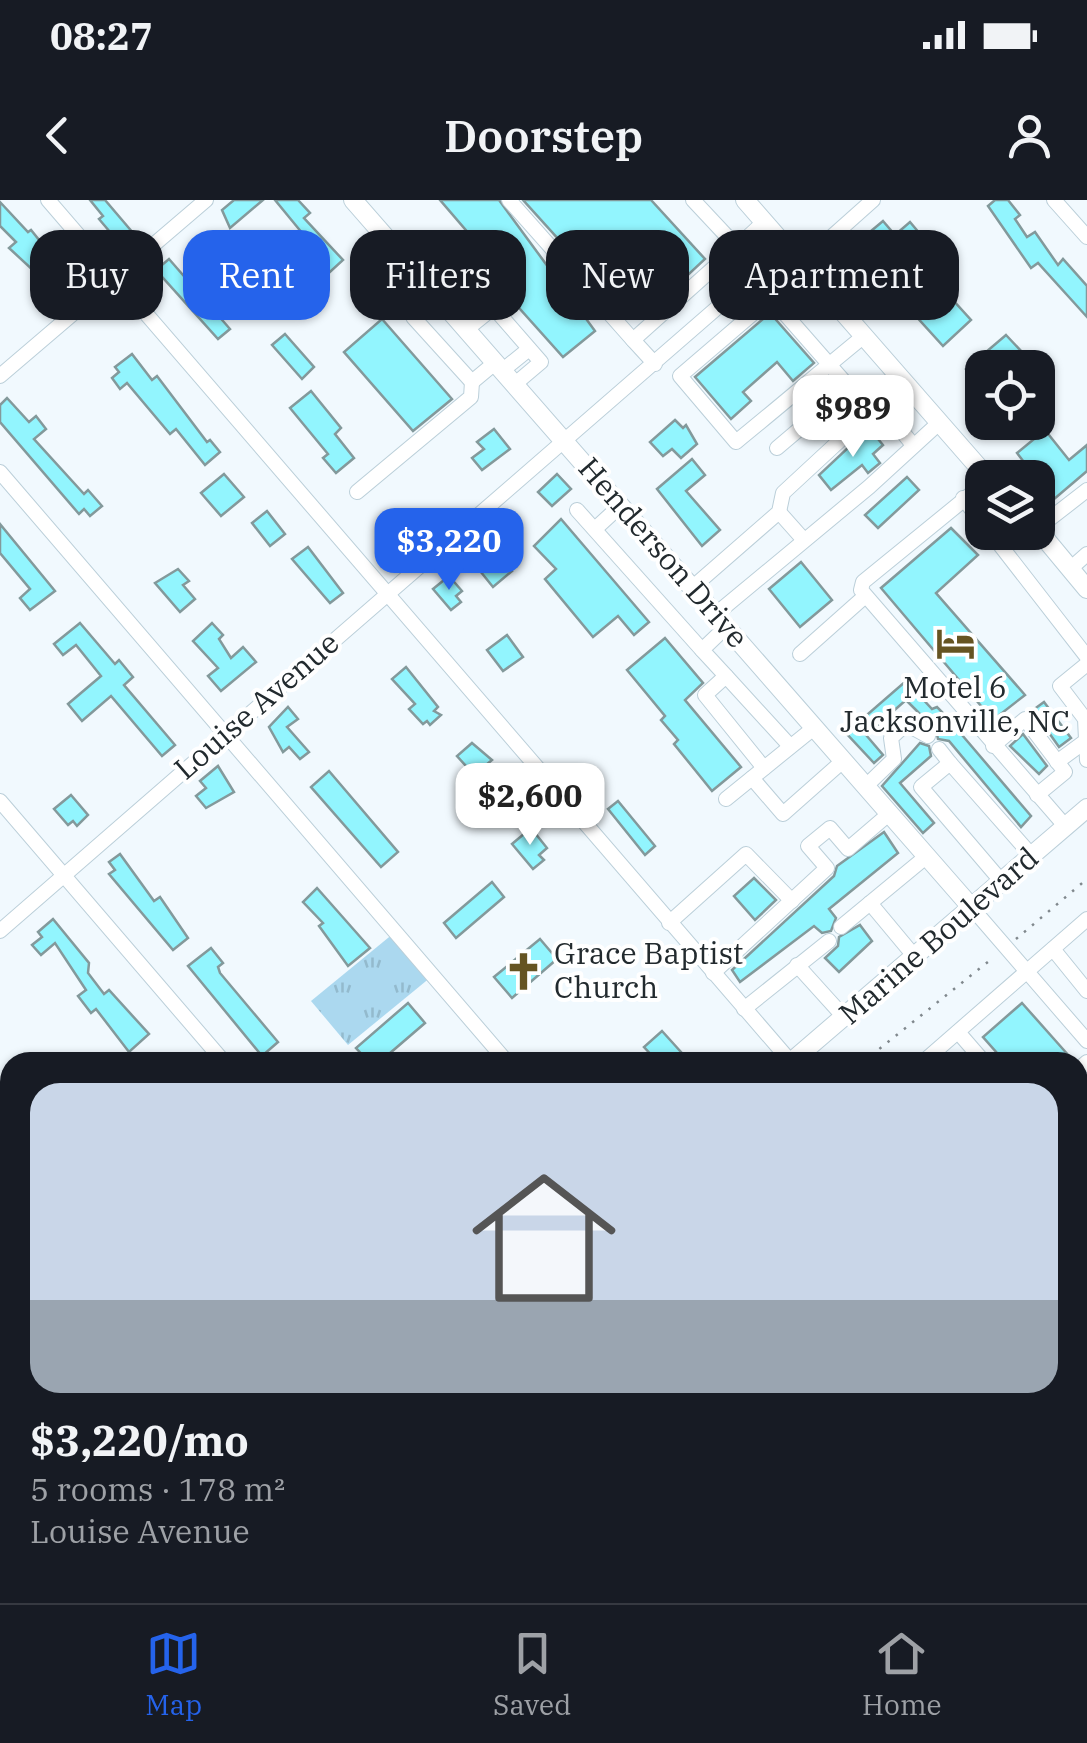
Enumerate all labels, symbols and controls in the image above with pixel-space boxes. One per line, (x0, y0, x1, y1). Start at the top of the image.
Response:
text: 08:27 (50, 11, 153, 60)
text: Doorstep (444, 106, 643, 164)
icon: back (30, 108, 85, 163)
icon: person (1002, 108, 1057, 163)
chip: Buy (30, 230, 163, 320)
chip: Rent (183, 230, 330, 320)
chip: Filters (350, 230, 526, 320)
chip: New (546, 230, 689, 320)
chip: Apartment (709, 230, 959, 320)
map controls (965, 350, 1055, 550)
button: locate (965, 350, 1055, 440)
pin: $989 (794, 375, 912, 460)
text: $989 (815, 386, 891, 428)
street label: Henderson Drive (571, 449, 758, 655)
button: layers (965, 460, 1055, 550)
pin: $3,220 (368, 508, 530, 593)
text: $3,220 (397, 519, 501, 561)
street label: Louise Avenue (166, 623, 347, 787)
hotel icon: Motel 6 Jacksonville, NC (934, 623, 976, 665)
place label: Motel 6 Jacksonville, NC (840, 667, 1070, 740)
pin: $2,600 (449, 763, 611, 848)
text: $2,600 (478, 774, 582, 816)
street label: Marine Boulevard (830, 838, 1046, 1032)
place label: Grace Baptist Church (554, 933, 743, 1006)
church icon: Grace Baptist Church (503, 950, 545, 992)
icon: home (454, 1148, 634, 1328)
text: $3,220/mo (30, 1413, 249, 1468)
text: 5 rooms · 178 m² (30, 1468, 285, 1510)
text: Louise Avenue (30, 1510, 250, 1552)
tab: Map (145, 1626, 202, 1723)
tab: Saved (493, 1626, 571, 1723)
tab: Home (862, 1626, 942, 1723)

